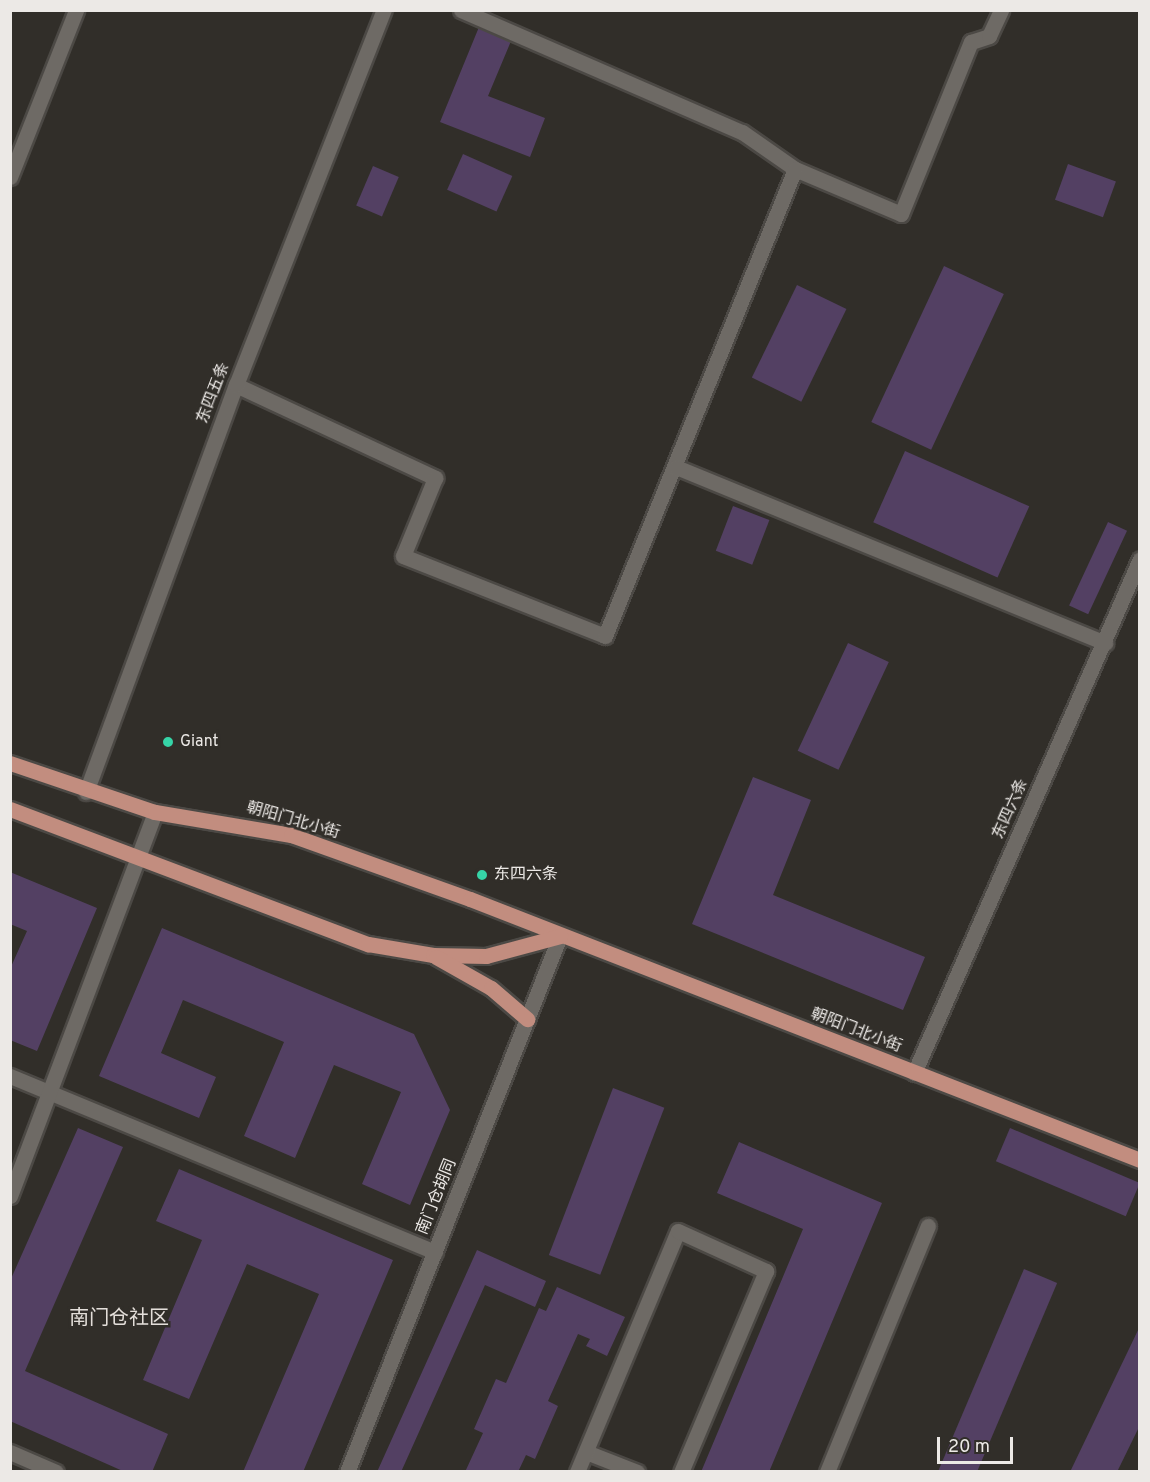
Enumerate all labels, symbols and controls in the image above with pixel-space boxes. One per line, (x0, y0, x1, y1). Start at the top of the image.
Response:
street label: 东四五条 (194, 360, 234, 426)
place label: Giant (180, 732, 219, 752)
marker: Giant (161, 735, 175, 749)
street label: 东四六条 (989, 776, 1033, 842)
street label: 朝阳门北小街 (244, 799, 342, 843)
place label: 东四六条 (494, 865, 558, 885)
marker: 东四六条 (475, 868, 489, 882)
street label: 朝阳门北小街 (808, 1005, 904, 1057)
street label: 南门仓胡同 (413, 1156, 461, 1238)
district label: 南门仓社区 (69, 1307, 169, 1331)
scale bar (940, 1425, 1016, 1463)
text: 20 m (948, 1436, 990, 1459)

